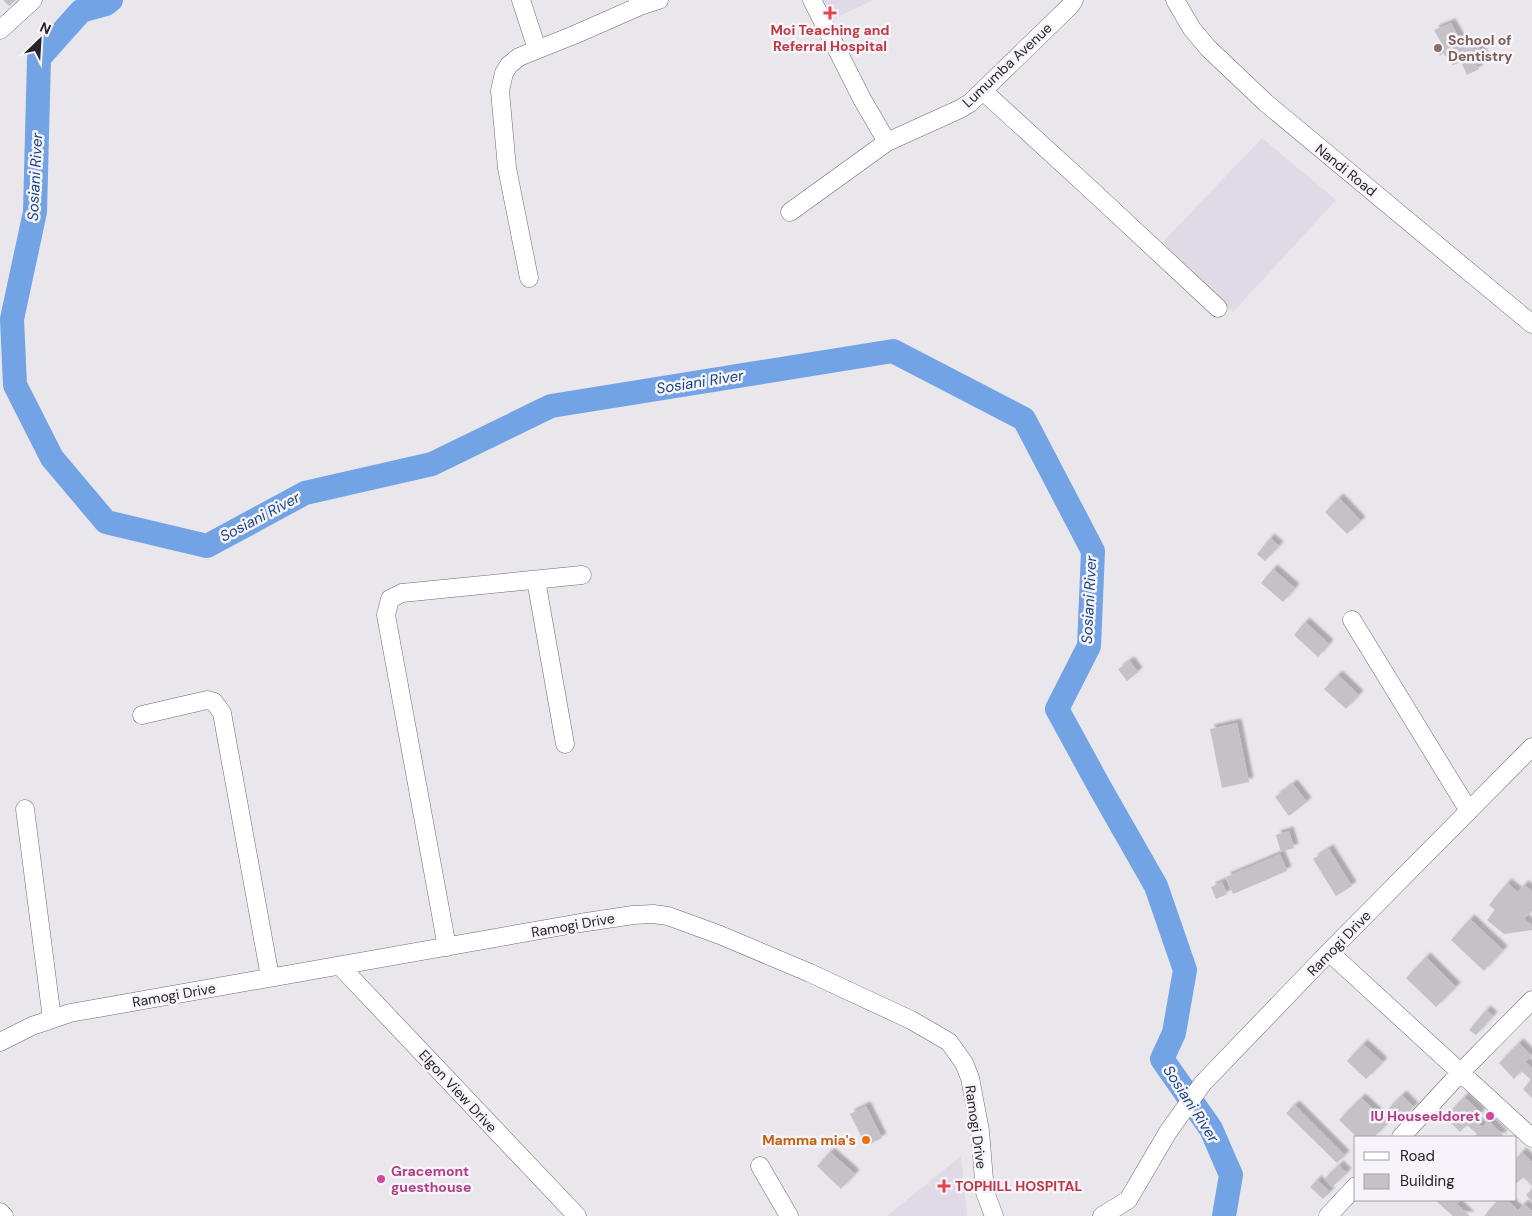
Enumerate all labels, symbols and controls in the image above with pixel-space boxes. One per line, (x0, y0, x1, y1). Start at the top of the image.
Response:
marker: Moi Teaching and Referral Hospital (823, 6, 837, 20)
north arrow (15, 15, 65, 65)
text: N (37, 18, 54, 39)
street label: Lumumba Avenue (958, 19, 1056, 111)
place label: Moi Teaching and Referral Hospital (770, 21, 890, 55)
place label: School of Dentistry (1448, 31, 1513, 65)
marker: School of Dentistry (1432, 42, 1444, 54)
water label: Sosiani River (23, 132, 47, 222)
street label: Nandi Road (1312, 140, 1380, 200)
water label: Sosiani River (655, 365, 746, 399)
water label: Sosiani River (216, 487, 304, 547)
water label: Sosiani River (1077, 555, 1101, 645)
street label: Ramogi Drive (1303, 906, 1375, 980)
street label: Ramogi Drive (530, 909, 616, 941)
street label: Ramogi Drive (131, 979, 217, 1011)
street label: Elgon View Drive (415, 1046, 501, 1136)
water label: Sosiani River (1159, 1062, 1224, 1147)
street label: Ramogi Drive (961, 1084, 991, 1170)
place label: IU Houseeldoret (1370, 1107, 1480, 1125)
marker: IU Houseeldoret (1484, 1110, 1496, 1122)
place label: Mamma mia's (762, 1131, 856, 1149)
marker: Mamma mia's (860, 1134, 872, 1146)
legend (1354, 1136, 1517, 1201)
text: Road (1400, 1146, 1435, 1166)
place label: Gracemont guesthouse (391, 1162, 471, 1196)
text: Building (1400, 1171, 1455, 1191)
marker: Gracemont guesthouse (375, 1173, 387, 1185)
place label: TOPHILL HOSPITAL (955, 1177, 1082, 1195)
marker: TOPHILL HOSPITAL (937, 1179, 951, 1193)

